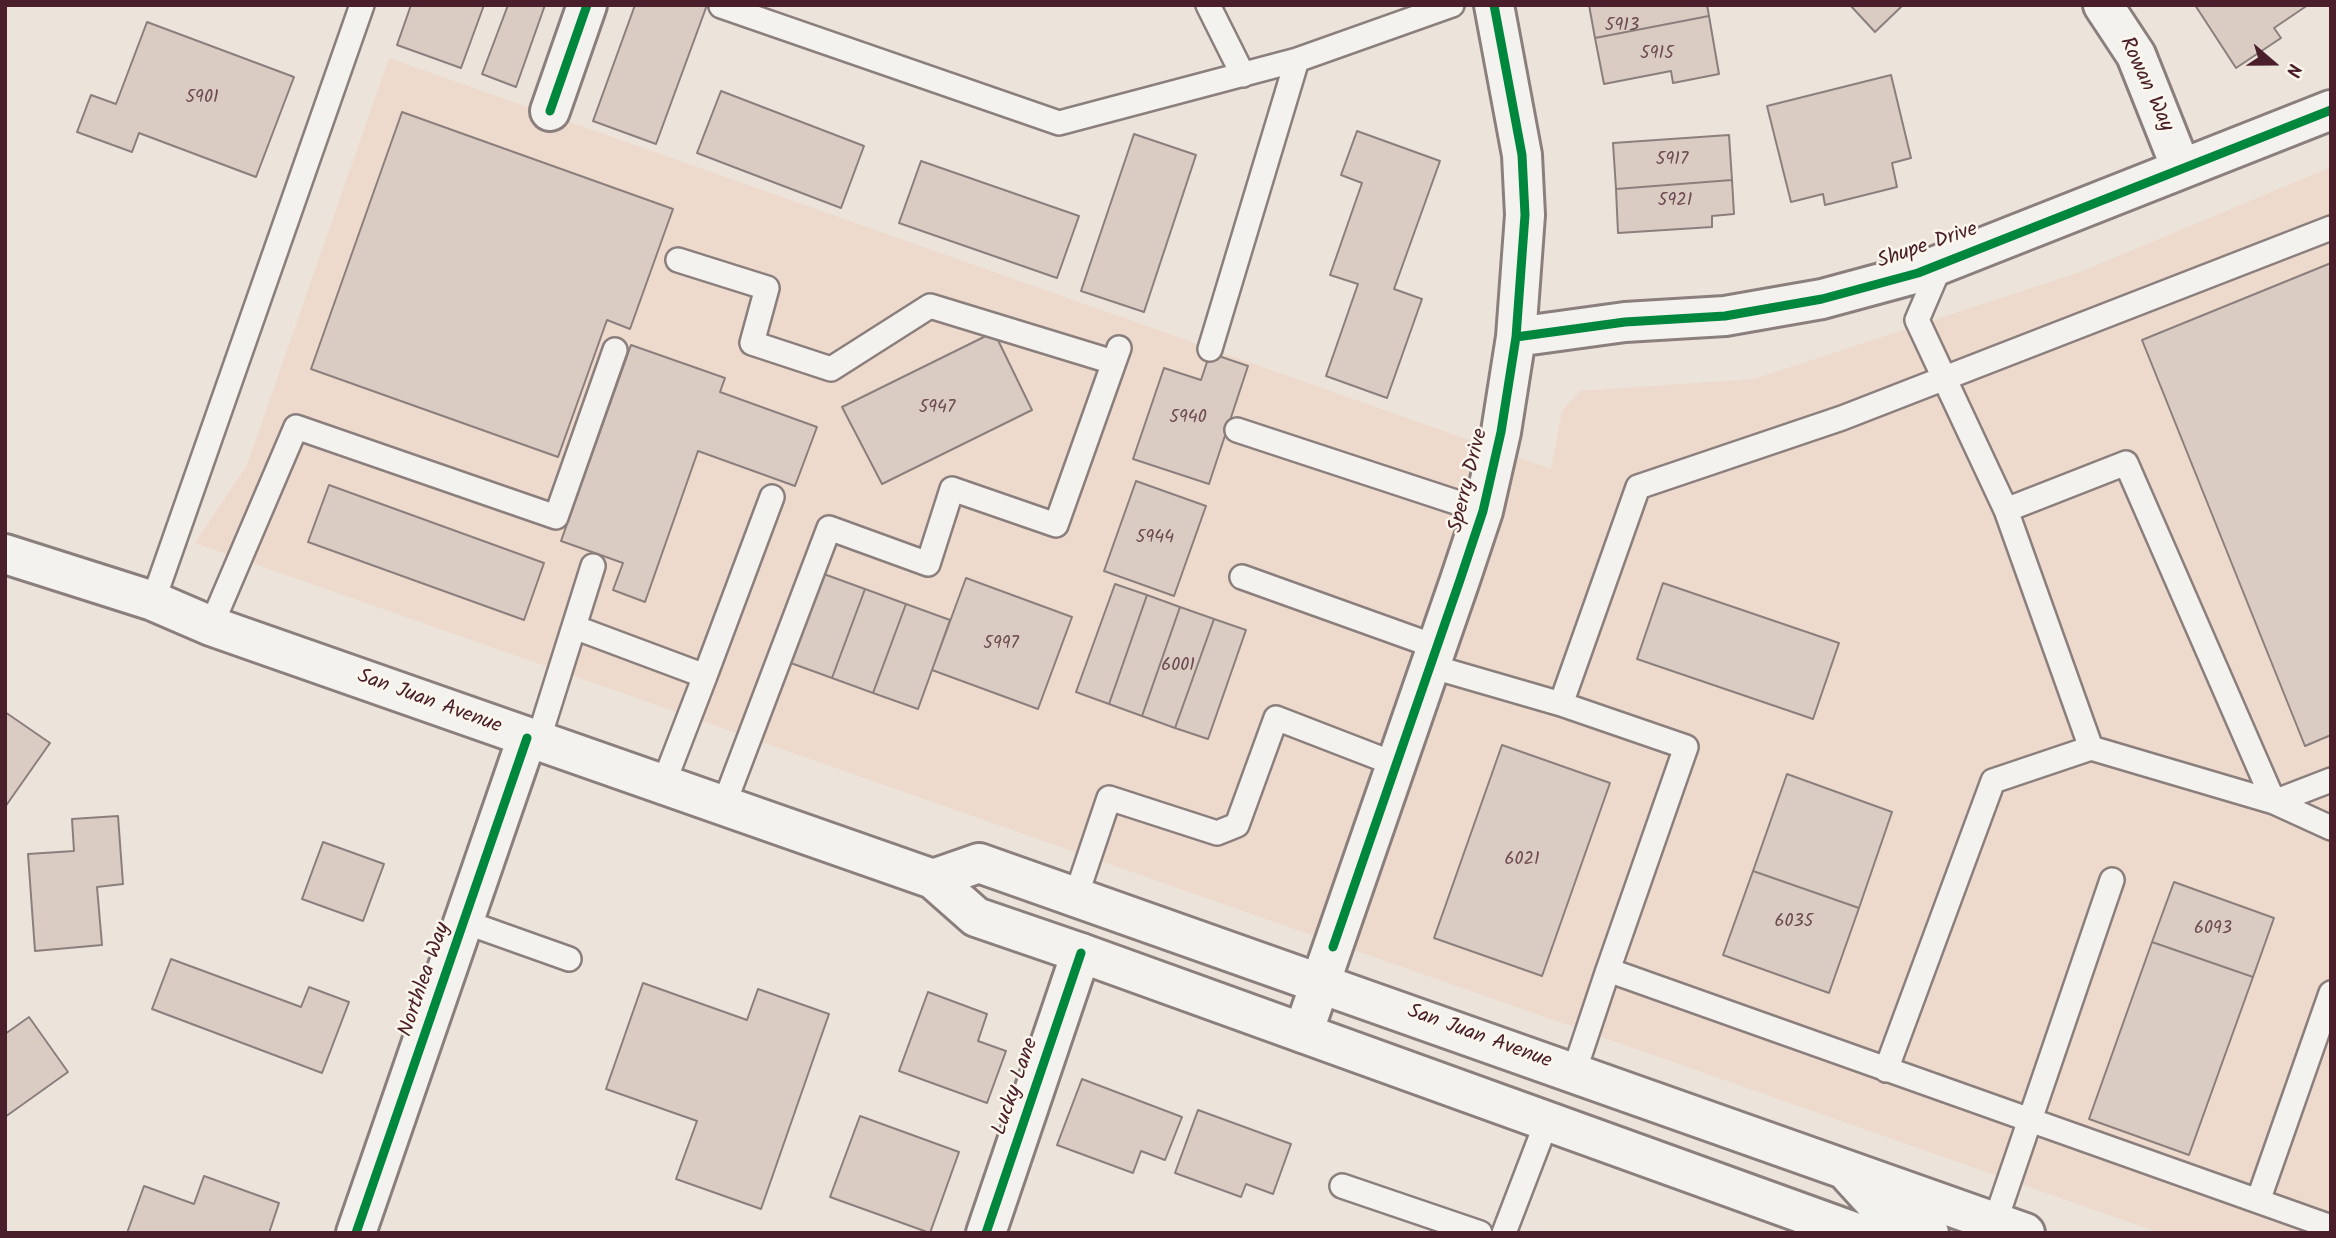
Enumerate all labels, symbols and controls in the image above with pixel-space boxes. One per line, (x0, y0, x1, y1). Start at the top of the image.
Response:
house number: 5913 (1605, 16, 1639, 38)
north arrow (2238, 28, 2308, 98)
street label: Rowan Way (2112, 34, 2178, 136)
house number: 5915 (1640, 44, 1674, 66)
text: N (2277, 59, 2309, 81)
house number: 5901 (185, 88, 219, 110)
house number: 5917 (1656, 150, 1688, 172)
house number: 5921 (1658, 191, 1692, 213)
street label: Shupe Drive (1875, 218, 1981, 276)
house number: 5947 (919, 398, 955, 420)
house number: 5940 (1169, 408, 1207, 430)
street label: Sperry Drive (1445, 426, 1495, 536)
house number: 5944 (1136, 528, 1174, 550)
house number: 5997 (983, 634, 1019, 656)
house number: 6001 (1161, 656, 1195, 678)
street label: San Juan Avenue (353, 665, 505, 741)
house number: 6021 (1504, 850, 1540, 872)
house number: 6035 (1775, 912, 1813, 934)
house number: 6093 (2194, 919, 2232, 941)
street label: Northlea Way (395, 920, 457, 1040)
street label: San Juan Avenue (1403, 1000, 1555, 1076)
street label: Lucky Lane (989, 1035, 1045, 1139)

